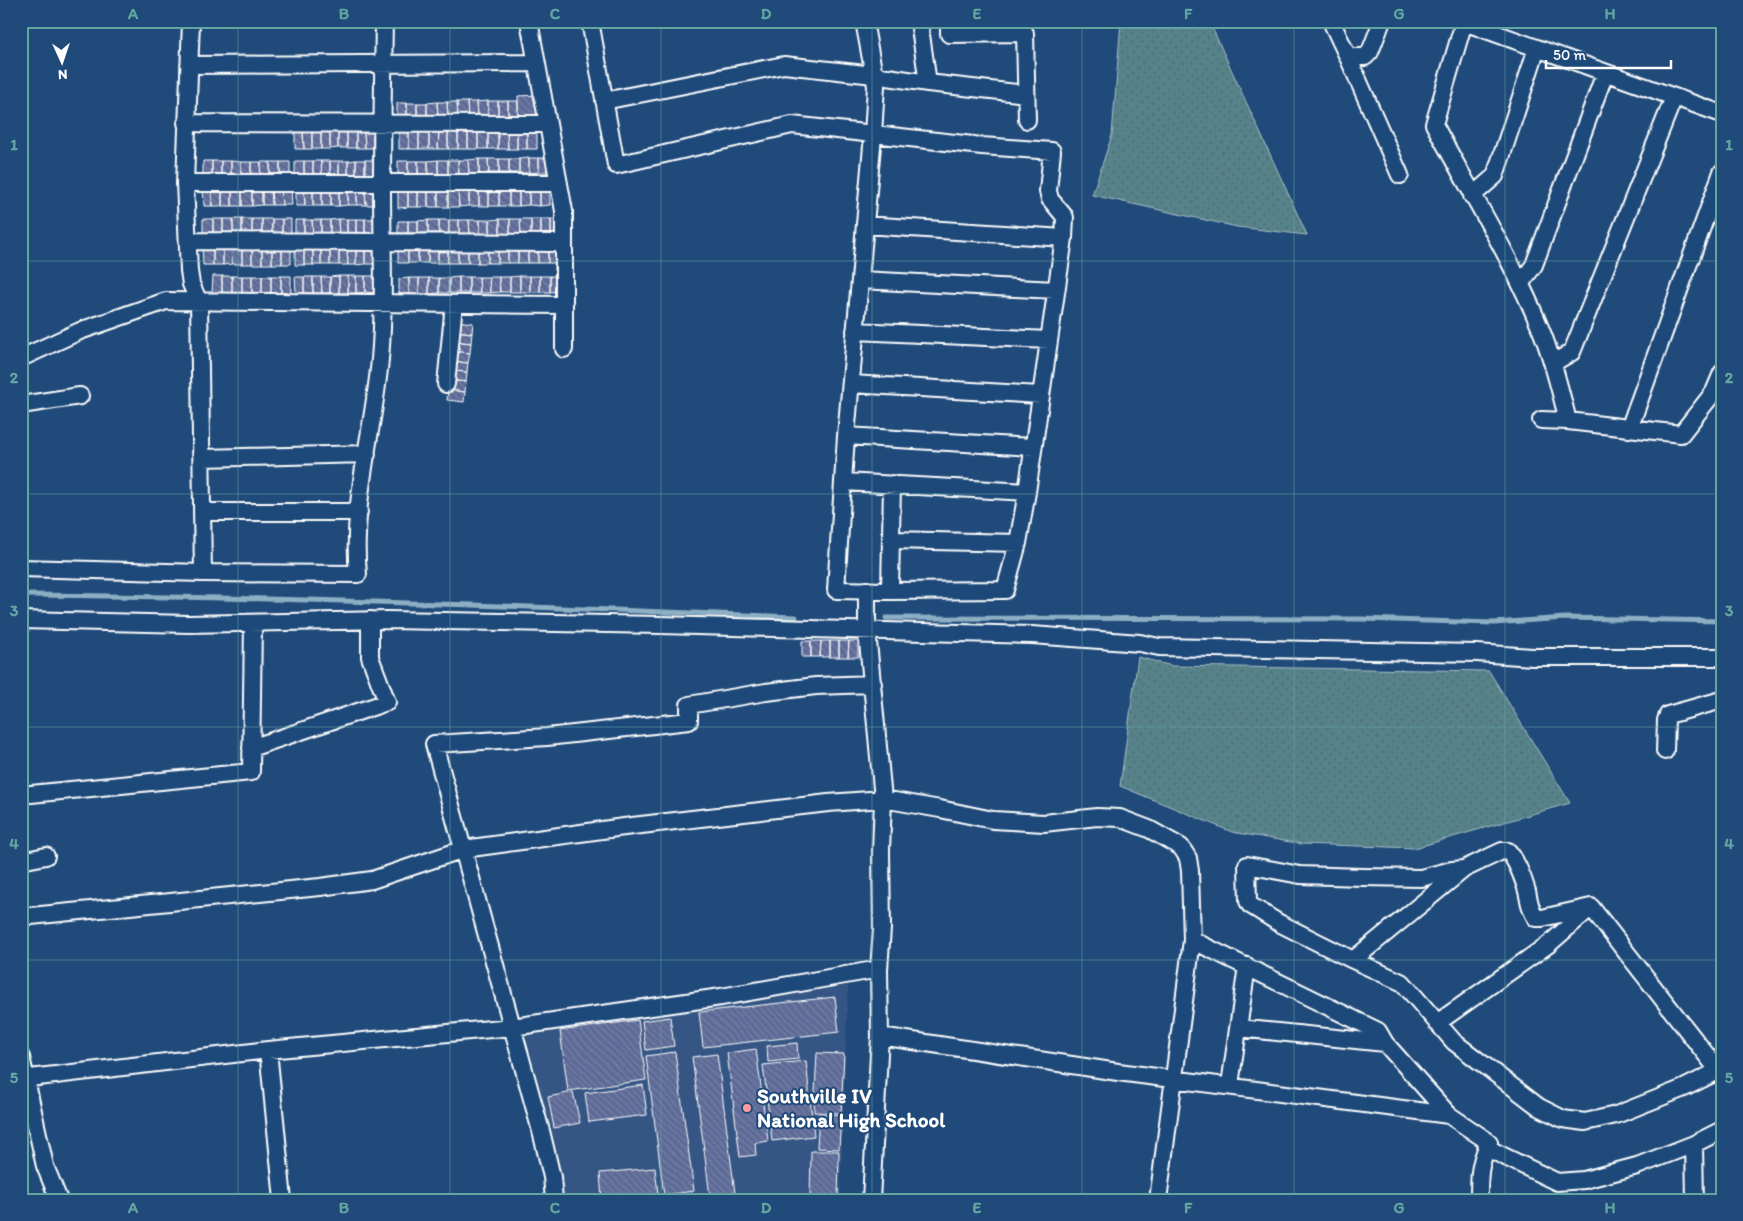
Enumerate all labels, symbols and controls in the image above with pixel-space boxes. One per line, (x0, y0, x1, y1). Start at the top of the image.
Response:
text: A (127, 4, 139, 23)
text: B (339, 4, 350, 23)
text: C (550, 4, 561, 23)
text: D (761, 4, 772, 23)
text: E (973, 4, 982, 23)
text: F (1184, 4, 1193, 23)
text: G (1393, 4, 1405, 23)
text: H (1604, 4, 1616, 23)
north arrow (38, 38, 88, 88)
scale bar (1546, 38, 1670, 70)
text: 50 m (1553, 46, 1586, 64)
text: N (57, 66, 68, 83)
text: 1 (10, 135, 18, 154)
text: 1 (1725, 135, 1733, 154)
text: 2 (10, 368, 19, 387)
text: 2 (1725, 368, 1734, 387)
text: 3 (10, 601, 19, 620)
text: 3 (1725, 601, 1734, 620)
text: 4 (9, 834, 19, 853)
text: 4 (1724, 834, 1734, 853)
text: 5 (10, 1068, 19, 1087)
text: 5 (1725, 1068, 1734, 1087)
place label: Southville IV National High School (757, 1083, 946, 1133)
marker: Southville IV National High School (741, 1102, 753, 1114)
text: A (127, 1198, 139, 1217)
text: B (339, 1198, 350, 1217)
text: C (550, 1198, 561, 1217)
text: D (761, 1198, 772, 1217)
text: E (973, 1198, 982, 1217)
text: F (1184, 1198, 1193, 1217)
text: G (1393, 1198, 1405, 1217)
text: H (1604, 1198, 1616, 1217)

